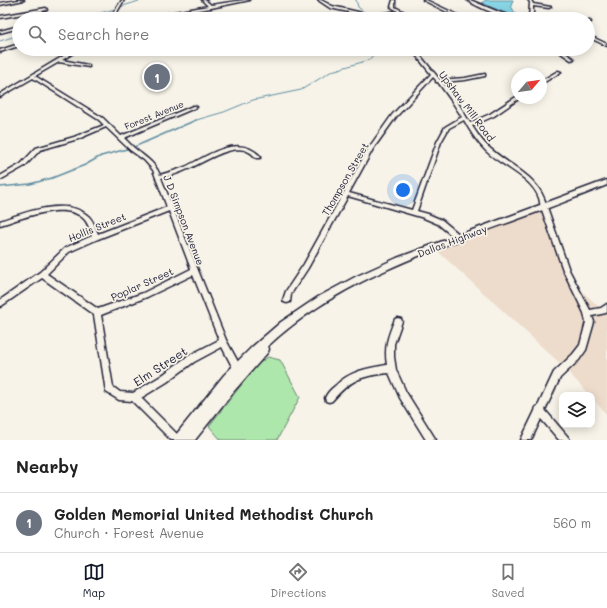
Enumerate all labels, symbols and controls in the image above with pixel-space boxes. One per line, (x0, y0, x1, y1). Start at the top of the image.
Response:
search box (12, 12, 595, 56)
icon: search (26, 23, 48, 45)
text: Search here (58, 24, 149, 44)
pin: 1 (144, 62, 170, 92)
street label: Upshaw Mill Road (436, 68, 498, 144)
north arrow (511, 68, 547, 104)
street label: Forest Avenue (123, 98, 185, 132)
street label: Thompson Street (318, 140, 372, 218)
street label: J D Simpson Avenue (160, 173, 208, 267)
your location (393, 180, 413, 200)
street label: Hollis Street (66, 209, 128, 245)
street label: Dallas Highway (415, 221, 489, 261)
street label: Poplar Street (109, 264, 175, 304)
street label: Elm Street (130, 343, 190, 389)
map controls (559, 392, 595, 428)
button: layers (559, 392, 595, 428)
text: Nearby (16, 455, 78, 477)
text: Golden Memorial United Methodist Church (54, 504, 373, 524)
text: 1 (26, 514, 32, 531)
text: 560 m (553, 514, 591, 531)
text: Church · Forest Avenue (54, 524, 204, 541)
tab: Map (83, 561, 105, 600)
tab: Directions (270, 561, 326, 600)
tab: Saved (492, 561, 524, 600)

